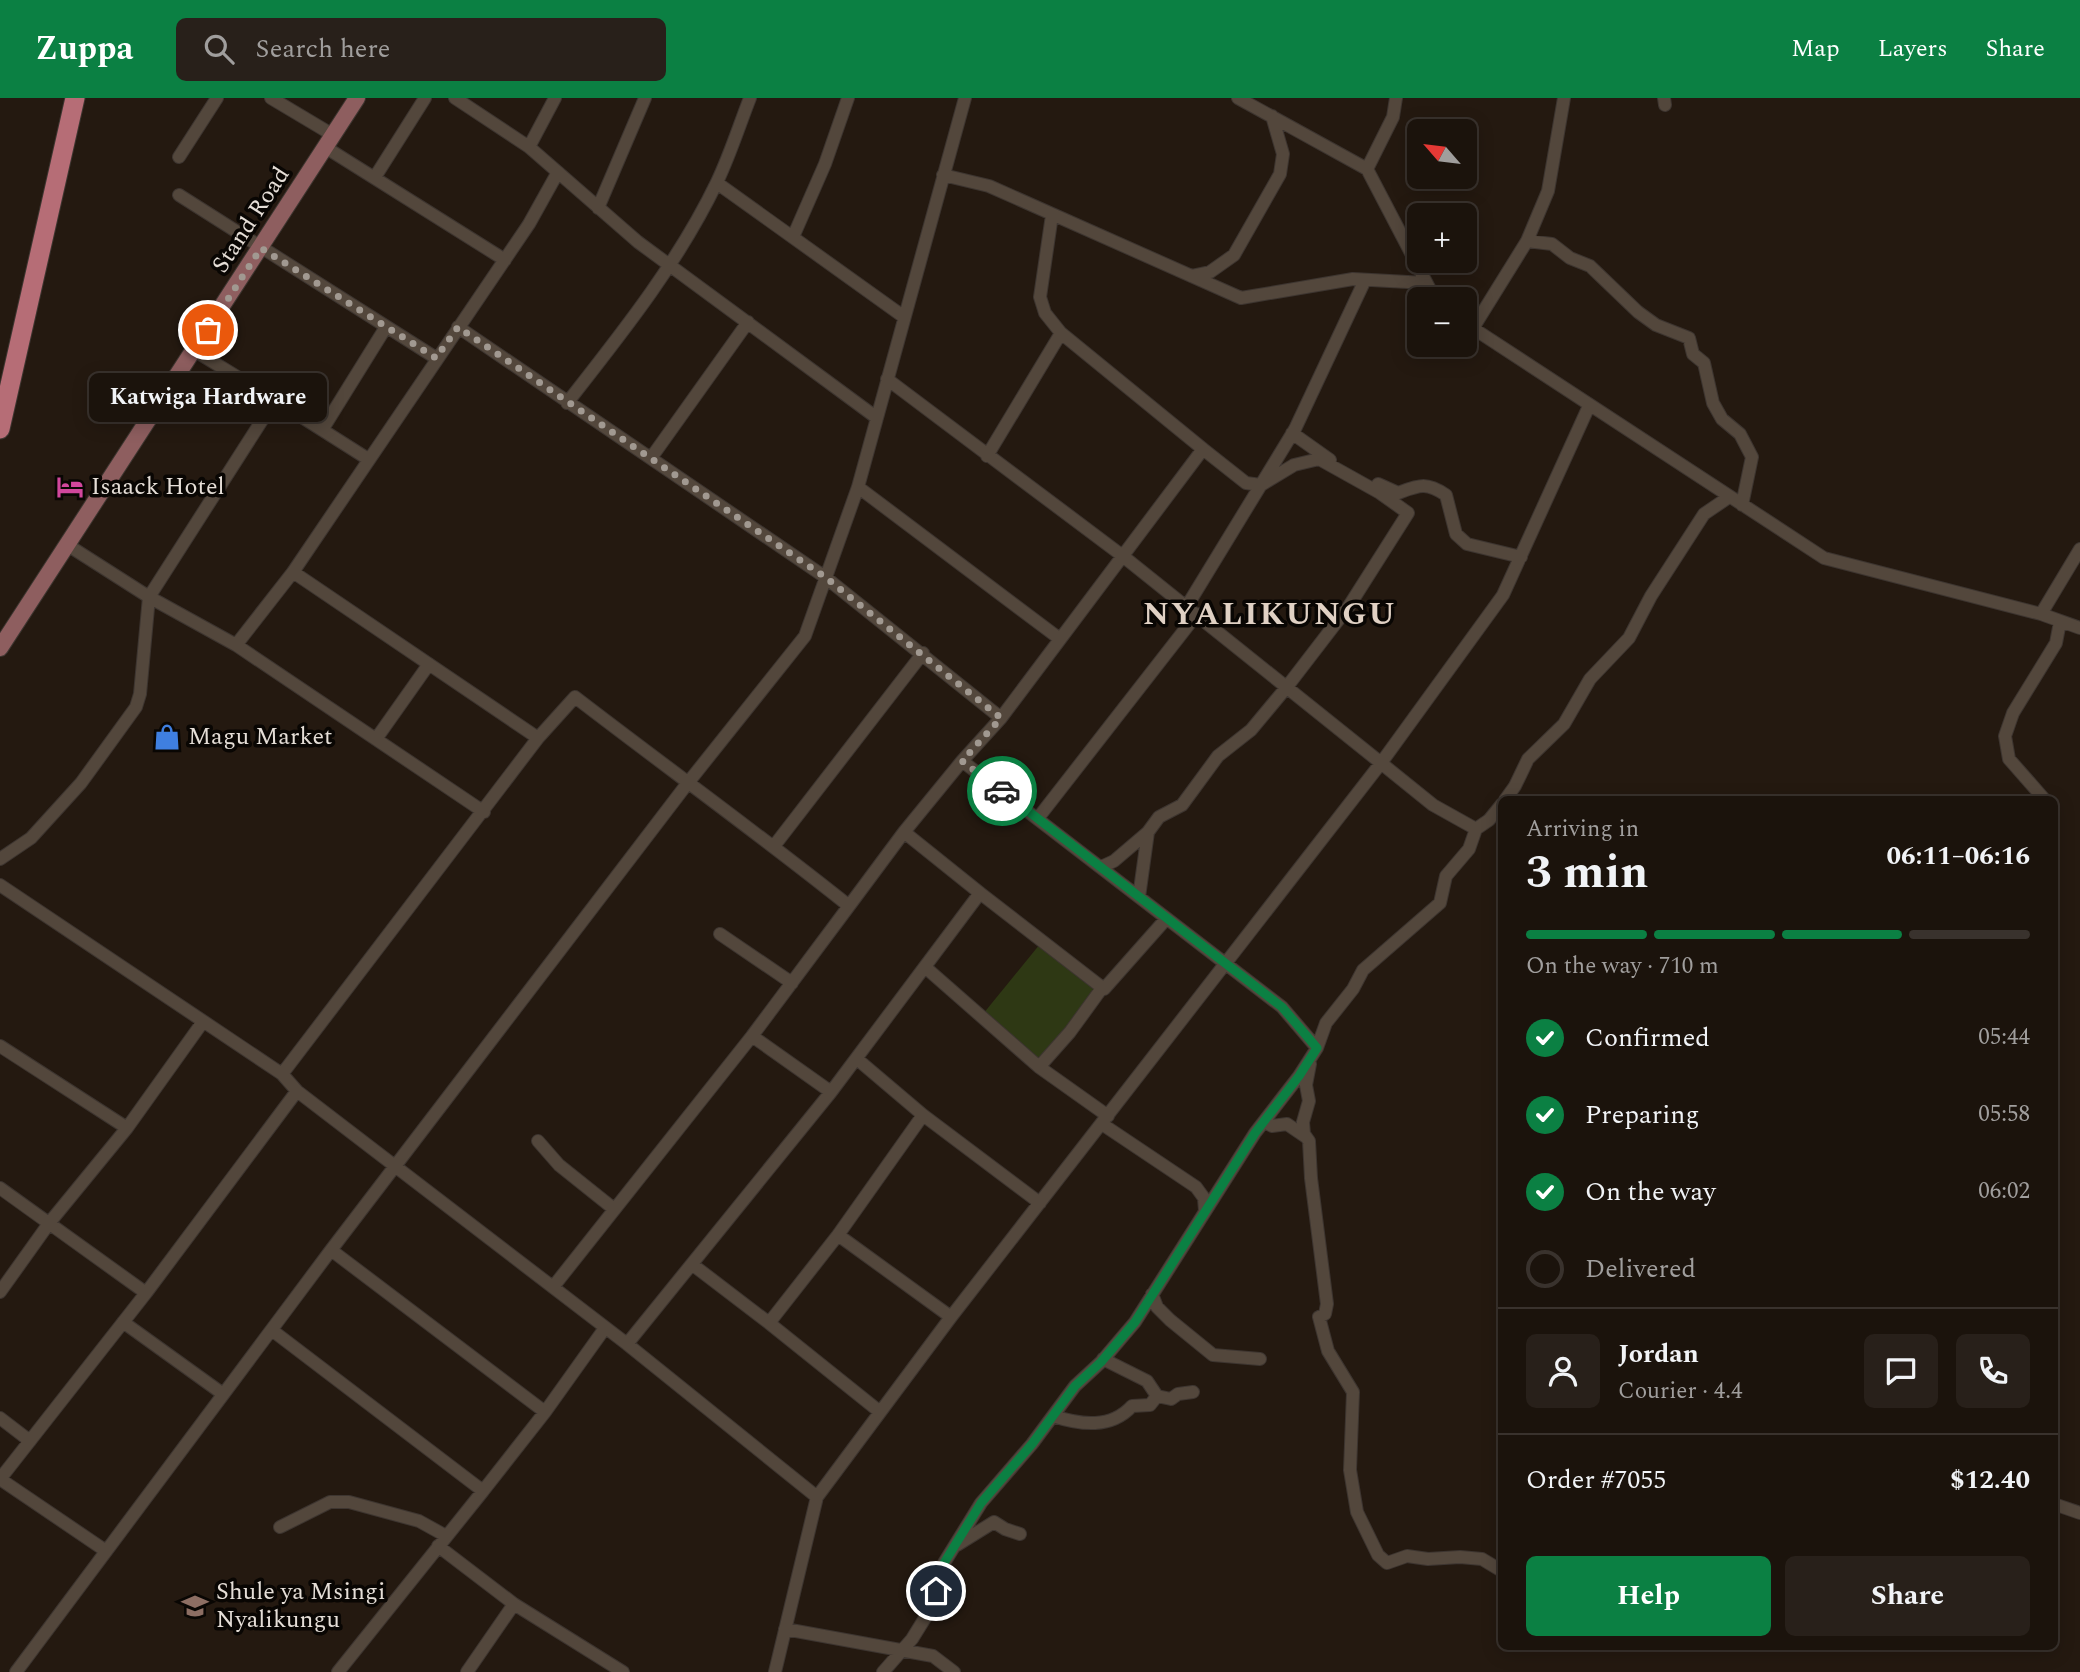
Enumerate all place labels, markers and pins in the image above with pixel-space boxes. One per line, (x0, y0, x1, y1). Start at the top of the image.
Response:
pin (178, 300, 238, 360)
callout: Katwiga Hardware (89, 372, 327, 421)
place label: Isaack Hotel (91, 469, 225, 505)
hotel icon: Isaack Hotel (55, 472, 85, 502)
place label: Magu Market (188, 719, 333, 755)
shop icon: Magu Market (152, 722, 182, 752)
pin (906, 1561, 966, 1621)
place label: Shule ya Msingi Nyalikungu (216, 1574, 385, 1638)
school or university icon: Shule ya Msingi Nyalikungu (180, 1591, 210, 1621)

